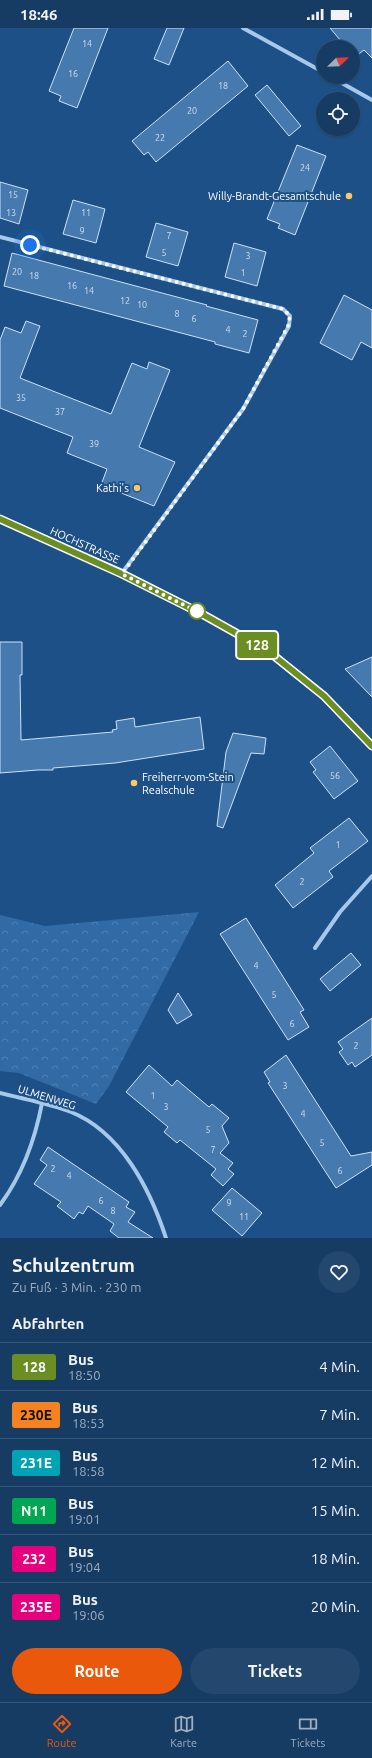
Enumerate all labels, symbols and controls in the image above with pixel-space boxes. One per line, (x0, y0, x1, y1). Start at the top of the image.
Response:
text: 18:46 (20, 6, 58, 23)
house number: 14 (82, 39, 92, 49)
north arrow (316, 40, 360, 84)
map controls (316, 40, 360, 136)
house number: 16 (68, 69, 78, 79)
house number: 18 (218, 81, 228, 91)
button: locate (316, 92, 360, 136)
house number: 20 (187, 106, 197, 116)
house number: 22 (155, 133, 165, 143)
house number: 24 (300, 163, 310, 173)
house number: 15 (8, 190, 18, 200)
place label: Willy-Brandt-Gesamtschule (208, 190, 341, 202)
marker: Willy-Brandt-Gesamtschule (344, 191, 354, 201)
house number: 13 (6, 208, 16, 218)
house number: 11 (81, 208, 91, 218)
house number: 9 (79, 226, 85, 236)
house number: 7 (166, 231, 172, 241)
your location (20, 235, 40, 255)
house number: 5 (161, 248, 167, 258)
house number: 3 (245, 251, 251, 261)
house number: 20 (12, 267, 22, 277)
house number: 1 (240, 268, 246, 278)
house number: 18 (29, 271, 39, 281)
house number: 16 (67, 281, 77, 291)
house number: 14 (84, 286, 94, 296)
house number: 12 (120, 296, 130, 306)
house number: 10 (137, 300, 147, 310)
house number: 8 (174, 309, 180, 319)
house number: 6 (191, 314, 197, 324)
house number: 4 (225, 325, 231, 335)
house number: 2 (242, 329, 248, 339)
house number: 35 (16, 393, 26, 403)
house number: 37 (55, 407, 65, 417)
house number: 39 (89, 439, 99, 449)
place label: Kathi's (96, 482, 129, 494)
marker: Kathi's (132, 483, 142, 493)
street label: HOCHSTRASSE (48, 524, 122, 566)
unlabelled marker (188, 602, 206, 620)
line badge: 128 (234, 632, 280, 658)
text: 128 (245, 637, 269, 653)
place label: Freiherr-vom-Stein Realschule (142, 771, 234, 796)
house number: 56 (330, 771, 340, 781)
marker: Freiherr-vom-Stein Realschule (129, 778, 139, 788)
house number: 1 (335, 840, 341, 850)
house number: 2 (299, 877, 305, 887)
house number: 4 (253, 961, 259, 971)
house number: 5 (271, 990, 277, 1000)
house number: 6 (289, 1019, 295, 1029)
house number: 2 (353, 1041, 359, 1051)
house number: 3 (282, 1081, 288, 1091)
street label: ULMENWEG (16, 1082, 78, 1112)
house number: 1 (150, 1091, 156, 1101)
house number: 3 (163, 1102, 169, 1112)
house number: 4 (300, 1109, 306, 1119)
house number: 5 (205, 1125, 211, 1135)
house number: 5 (319, 1138, 325, 1148)
house number: 7 (210, 1145, 216, 1155)
house number: 2 (50, 1164, 56, 1174)
house number: 6 (337, 1166, 343, 1176)
house number: 4 (66, 1171, 72, 1181)
house number: 6 (98, 1196, 104, 1206)
house number: 9 (226, 1198, 232, 1208)
house number: 8 (110, 1206, 116, 1216)
house number: 11 (239, 1212, 249, 1222)
button: heart (318, 1251, 360, 1293)
text: Schulzentrum (12, 1254, 135, 1276)
text: Zu Fuß · 3 Min. · 230 m (12, 1280, 141, 1294)
text: Abfahrten (12, 1315, 84, 1332)
text: Bus (68, 1351, 94, 1368)
text: 4 Min. (319, 1358, 360, 1375)
text: 128 (22, 1359, 46, 1375)
text: 18:50 (68, 1368, 101, 1382)
text: Bus (72, 1399, 98, 1416)
text: 7 Min. (319, 1406, 360, 1423)
text: 230E (20, 1407, 52, 1423)
text: 18:53 (72, 1416, 105, 1430)
text: Bus (72, 1447, 98, 1464)
text: 12 Min. (311, 1454, 360, 1471)
text: 231E (20, 1455, 52, 1471)
text: 18:58 (72, 1464, 105, 1478)
text: Bus (68, 1495, 94, 1512)
text: 15 Min. (311, 1502, 360, 1519)
text: N11 (21, 1503, 47, 1519)
text: 19:01 (68, 1512, 101, 1526)
text: Bus (68, 1543, 94, 1560)
text: 18 Min. (311, 1550, 360, 1567)
text: 232 (22, 1551, 46, 1567)
text: 19:04 (68, 1560, 101, 1574)
text: Bus (72, 1591, 98, 1608)
text: 20 Min. (311, 1598, 360, 1615)
text: 235E (20, 1599, 52, 1615)
text: 19:06 (72, 1608, 105, 1622)
button: Route (12, 1648, 182, 1694)
button: Tickets (190, 1648, 360, 1694)
tab: Route (47, 1713, 77, 1749)
tab: Karte (170, 1713, 197, 1749)
tab: Tickets (291, 1713, 325, 1749)

